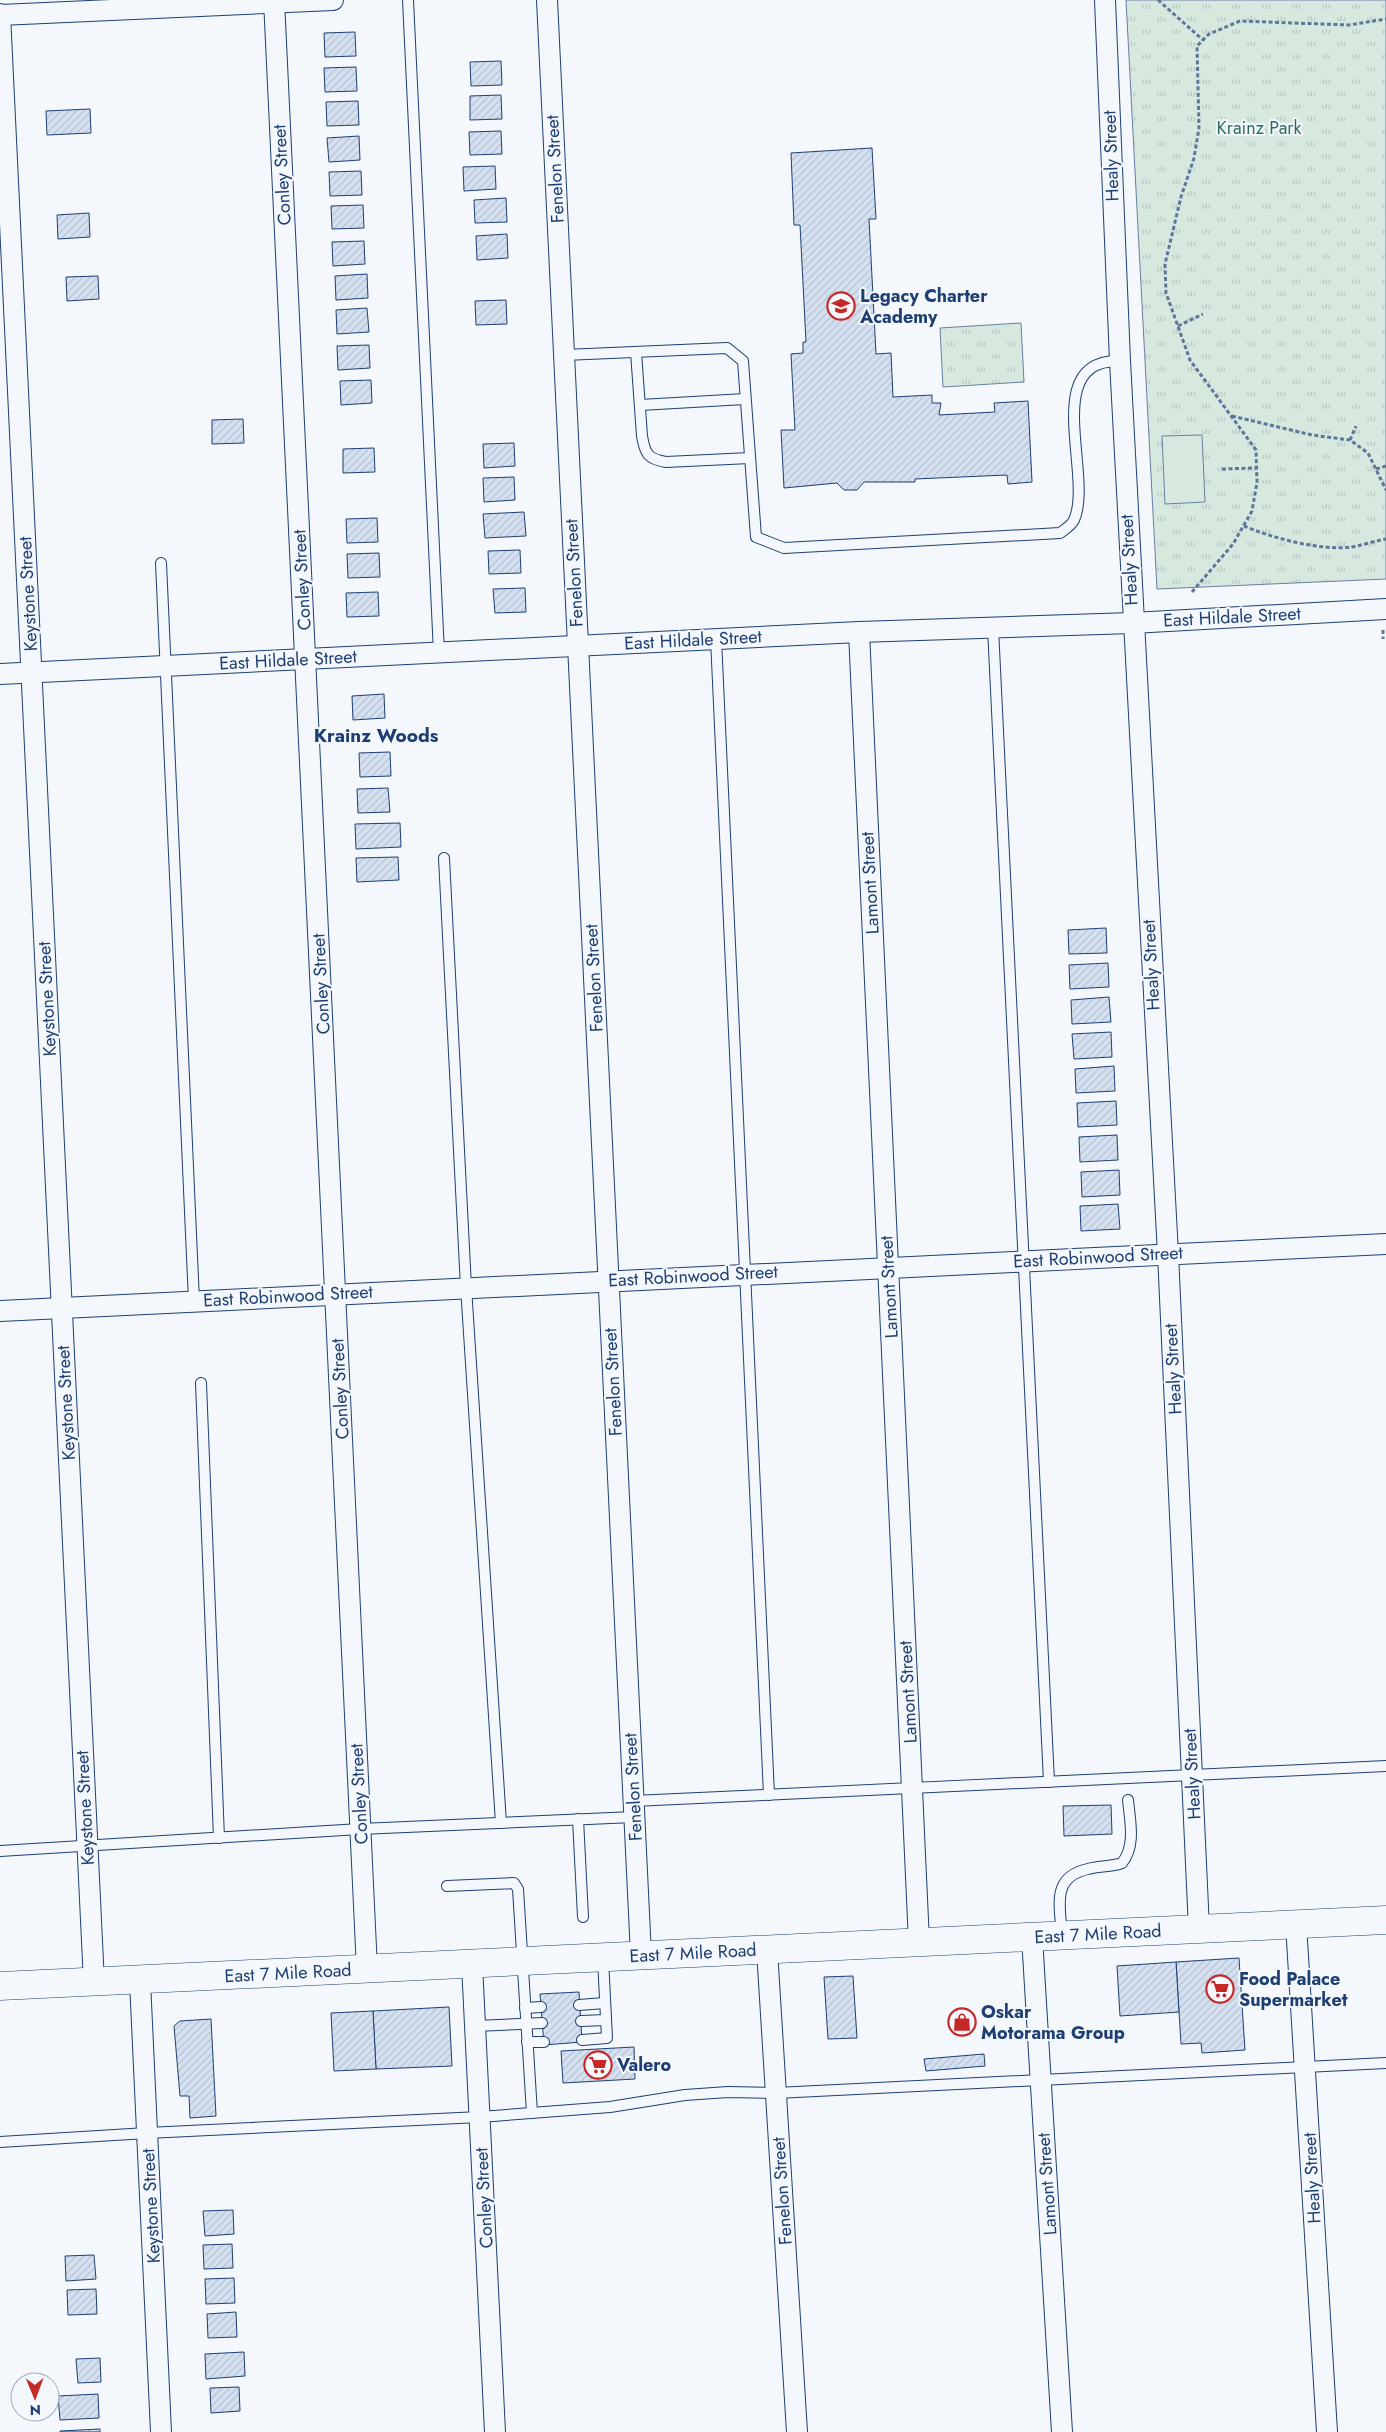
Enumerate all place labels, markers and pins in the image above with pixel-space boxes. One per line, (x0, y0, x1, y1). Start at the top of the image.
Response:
place label: Legacy Charter Academy (859, 283, 988, 330)
school or university icon: Legacy Charter Academy (826, 291, 856, 321)
place label: Food Palace Supermarket (1239, 1966, 1348, 2013)
supermarket icon: Food Palace Supermarket (1205, 1974, 1235, 2004)
place label: Oskar Motorama Group (981, 1999, 1125, 2046)
shop icon: Oskar Motorama Group (947, 2007, 977, 2037)
supermarket icon: Valero (583, 2050, 613, 2080)
place label: Valero (616, 2052, 671, 2078)

